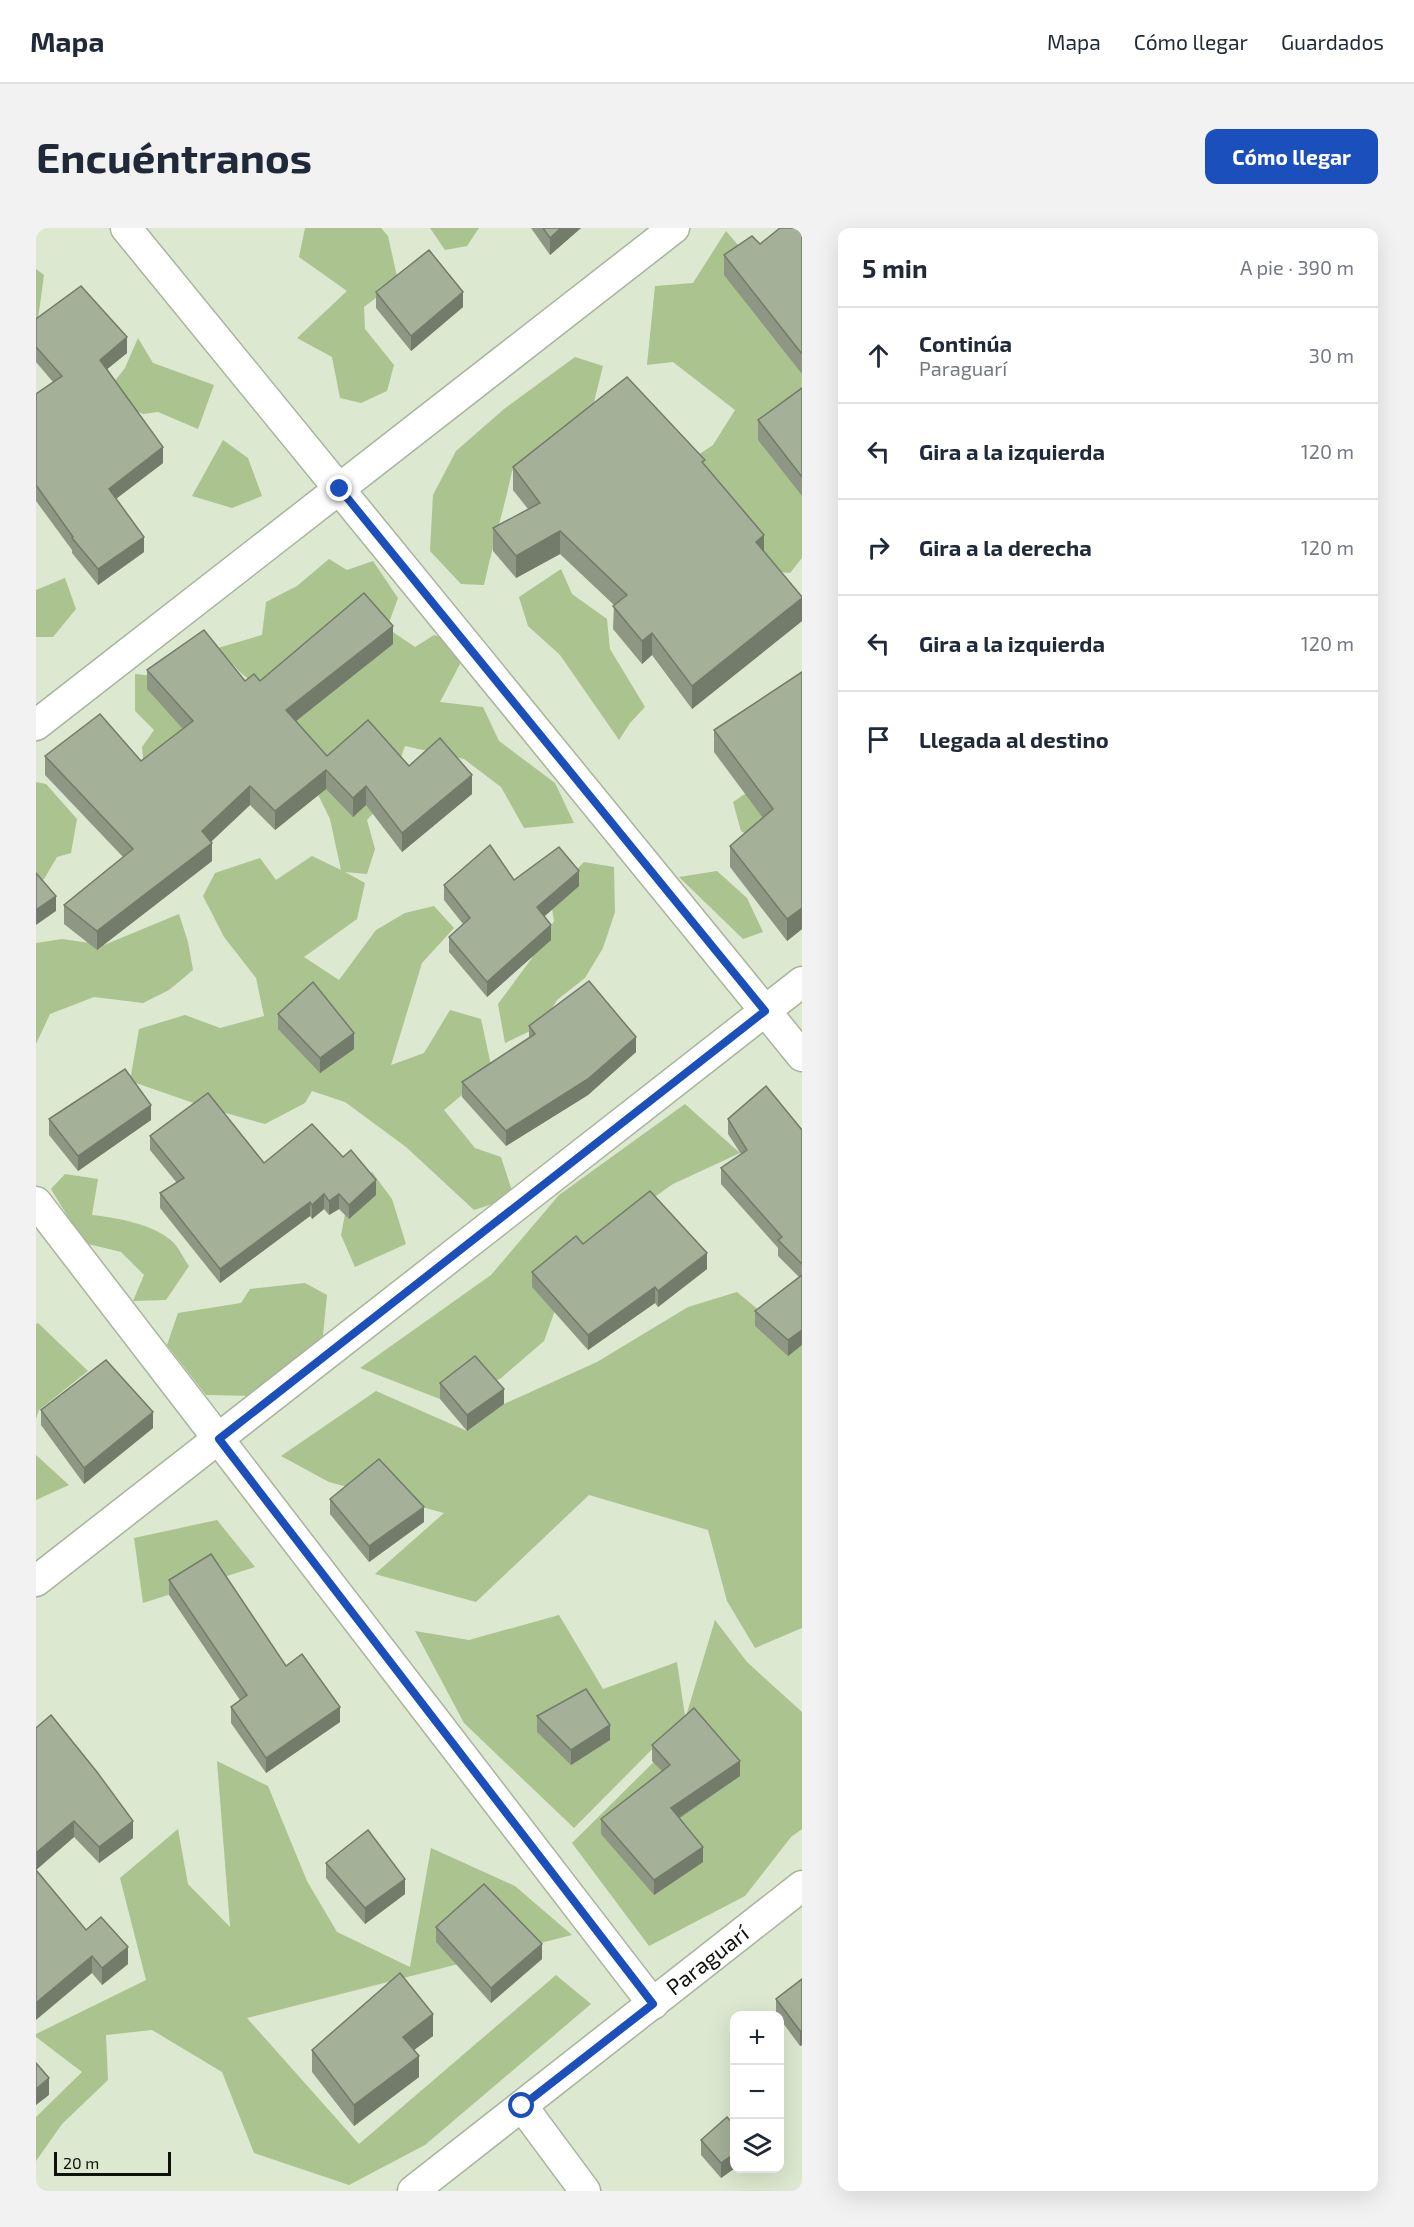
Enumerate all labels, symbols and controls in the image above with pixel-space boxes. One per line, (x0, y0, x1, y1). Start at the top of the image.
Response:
text: Mapa (30, 24, 104, 58)
text: Mapa (1047, 29, 1101, 54)
text: Cómo llegar (1134, 29, 1248, 54)
text: Guardados (1281, 29, 1384, 54)
button: Cómo llegar (1205, 129, 1378, 184)
text: Encuéntranos (36, 131, 312, 181)
text: 5 min (862, 252, 928, 283)
text: A pie · 390 m (1240, 255, 1354, 279)
text: Continúa (919, 330, 1012, 356)
icon: ahead (862, 339, 895, 372)
text: 30 m (1309, 343, 1354, 367)
text: Paraguarí (919, 356, 1007, 380)
icon: left (862, 435, 895, 468)
text: Gira a la izquierda (919, 438, 1105, 464)
text: 120 m (1301, 439, 1354, 463)
route end (326, 475, 352, 501)
icon: right (862, 531, 895, 564)
text: Gira a la derecha (919, 534, 1092, 560)
text: 120 m (1301, 535, 1354, 559)
icon: left (862, 627, 895, 660)
text: Gira a la izquierda (919, 630, 1105, 656)
text: 120 m (1301, 631, 1354, 655)
icon: arrive (862, 723, 895, 756)
text: Llegada al destino (919, 726, 1109, 752)
street label: Paraguarí (660, 1918, 754, 2000)
map controls (730, 2011, 784, 2173)
button: + (730, 2011, 784, 2065)
button: − (730, 2065, 784, 2119)
route start (508, 2092, 534, 2118)
button: layers (730, 2119, 784, 2173)
scale bar (54, 2149, 171, 2176)
text: 20 m (63, 2153, 99, 2172)

